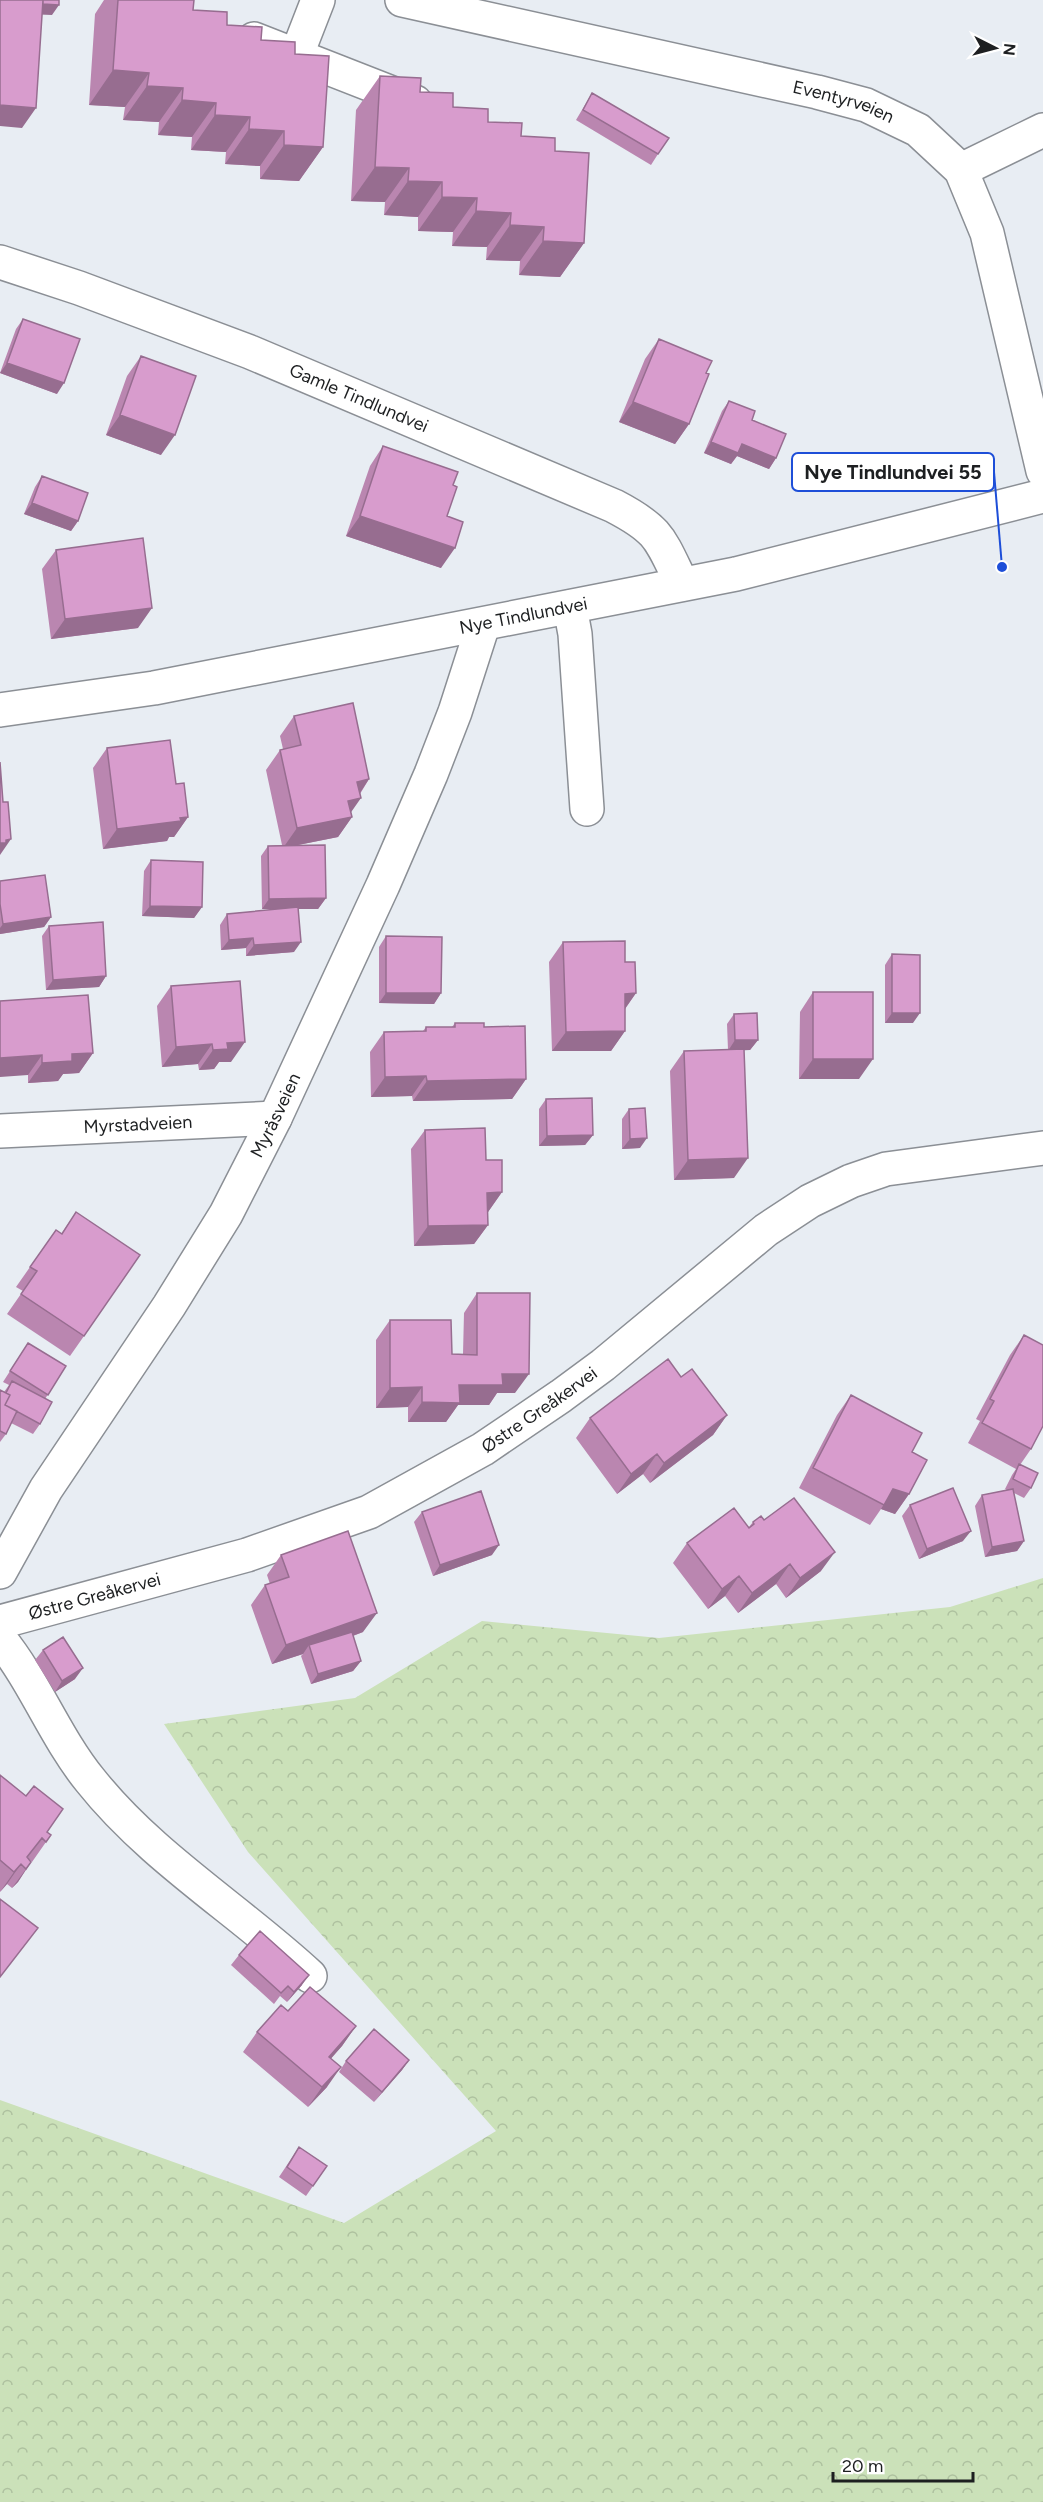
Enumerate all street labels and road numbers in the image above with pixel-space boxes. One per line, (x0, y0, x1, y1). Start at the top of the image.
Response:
street label: Eventyrveien (791, 76, 898, 128)
street label: Gamle Tindlundvei (286, 359, 432, 437)
street label: Nye Tindlundvei (458, 592, 589, 639)
street label: Myråsveien (246, 1070, 305, 1161)
street label: Myrstadveien (83, 1111, 193, 1138)
street label: Østre Greåkervei (477, 1362, 602, 1458)
street label: Østre Greåkervei (26, 1568, 163, 1625)

